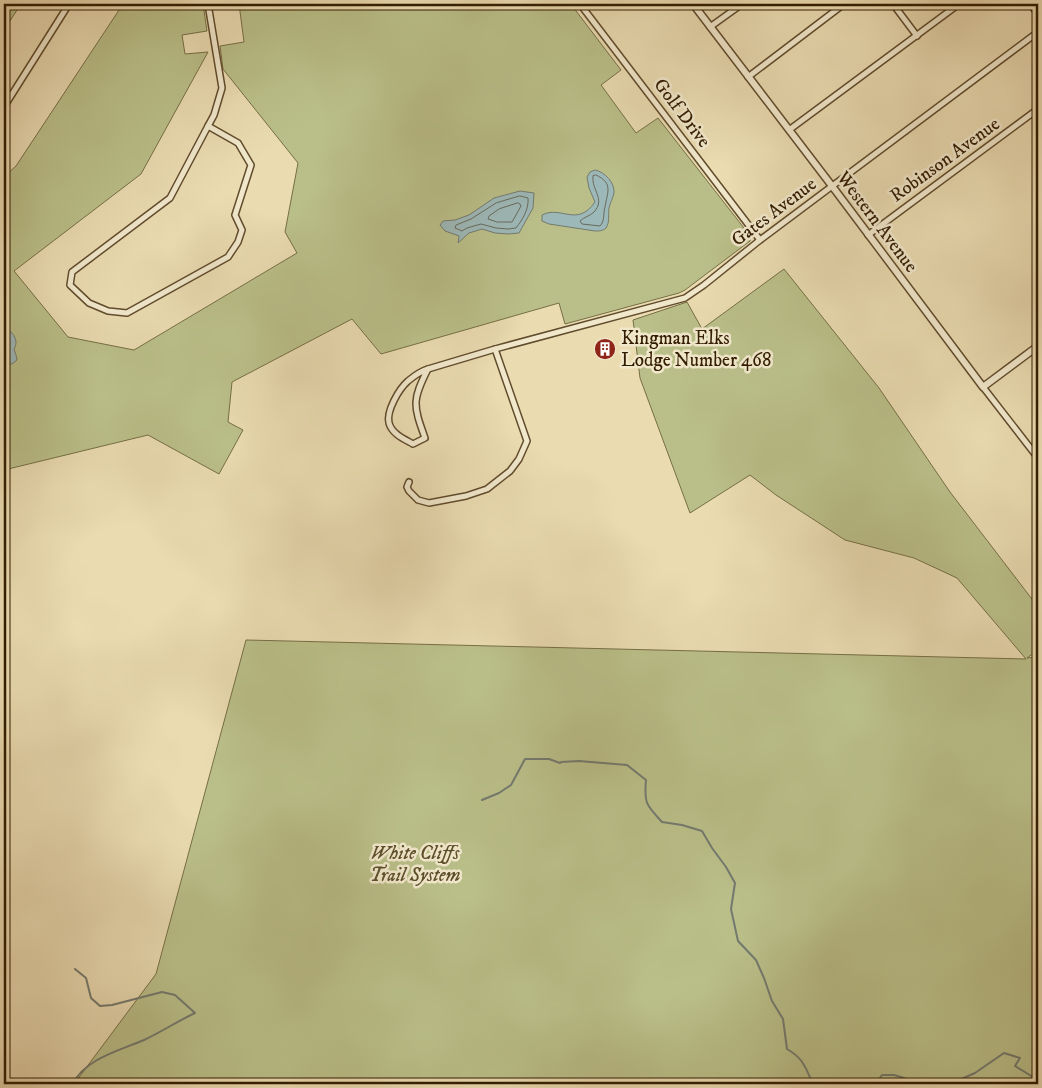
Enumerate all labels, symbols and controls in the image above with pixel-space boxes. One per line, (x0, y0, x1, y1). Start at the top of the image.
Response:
street label: Golf Drive (649, 74, 716, 152)
street label: Robinson Avenue (886, 112, 1004, 207)
street label: Western Avenue (831, 166, 923, 277)
street label: Gates Avenue (727, 172, 821, 251)
place label: Kingman Elks Lodge Number 468 (621, 327, 771, 372)
building icon: Kingman Elks Lodge Number 468 (593, 337, 617, 361)
park label: White Cliffs Trail System (370, 842, 461, 887)

